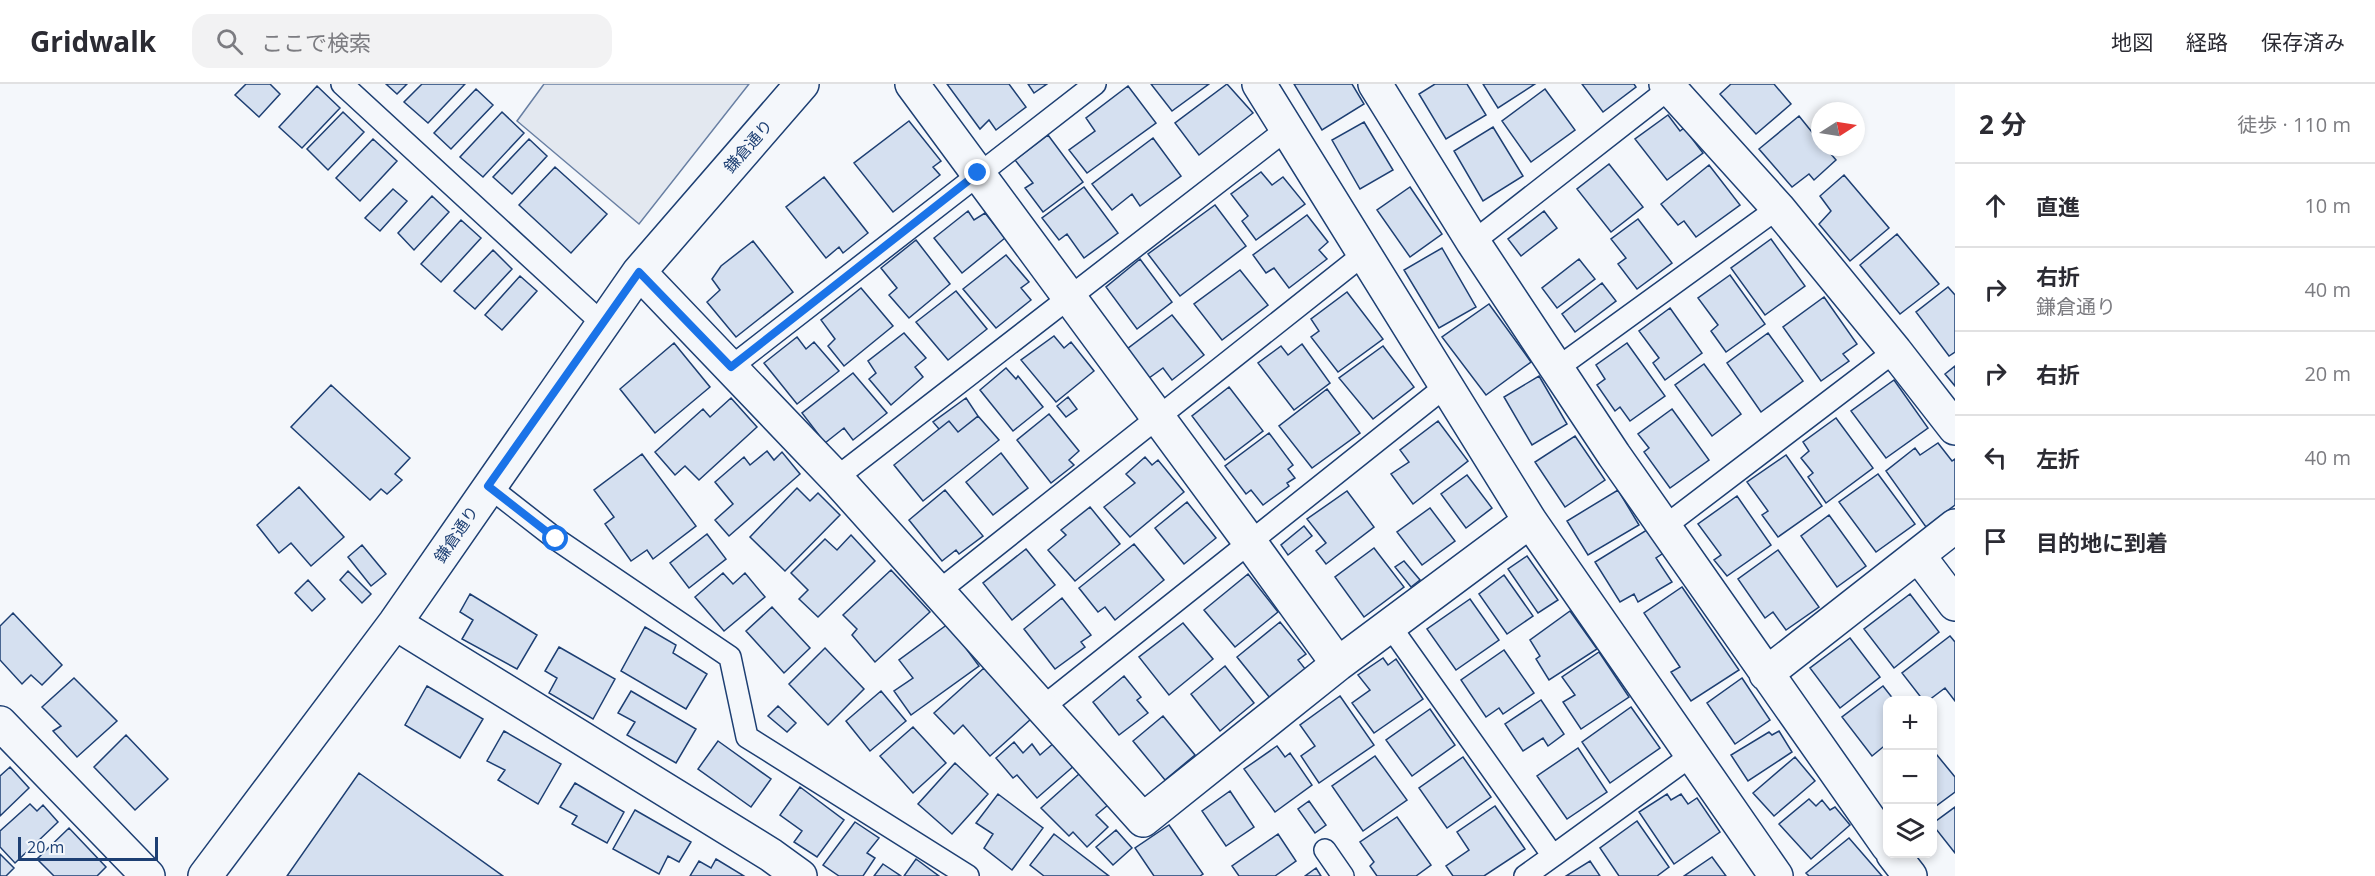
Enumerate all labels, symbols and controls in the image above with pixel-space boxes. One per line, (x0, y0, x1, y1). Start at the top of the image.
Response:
search box (192, 14, 612, 68)
text: Gridwalk (30, 22, 156, 60)
icon: search (213, 25, 246, 58)
text: ここで検索 (261, 27, 371, 57)
text: 地図 (2111, 28, 2153, 56)
text: 経路 (2186, 28, 2228, 56)
text: 保存済み (2261, 28, 2345, 56)
north arrow (1811, 102, 1865, 156)
text: 2 分 (1979, 106, 2027, 142)
text: 徒歩 · 110 m (2237, 111, 2351, 138)
street label: 鎌倉通り (719, 115, 777, 177)
route end (964, 159, 990, 185)
icon: ahead (1979, 189, 2012, 222)
text: 直進 (2036, 191, 2080, 221)
text: 10 m (2304, 192, 2351, 219)
text: 右折 (2036, 261, 2080, 291)
icon: right (1979, 273, 2012, 306)
text: 40 m (2304, 276, 2351, 303)
text: 鎌倉通り (2036, 293, 2116, 320)
icon: right (1979, 357, 2012, 390)
text: 右折 (2036, 359, 2080, 389)
text: 20 m (2304, 360, 2351, 387)
icon: left (1979, 441, 2012, 474)
text: 左折 (2036, 443, 2080, 473)
text: 40 m (2304, 444, 2351, 471)
street label: 鎌倉通り (429, 501, 483, 567)
route start (542, 525, 568, 551)
icon: arrive (1979, 525, 2012, 558)
text: 目的地に到着 (2036, 527, 2168, 557)
map controls (1883, 696, 1937, 858)
button: + (1883, 696, 1937, 750)
button: − (1883, 750, 1937, 804)
button: layers (1883, 804, 1937, 858)
scale bar (18, 834, 158, 862)
text: 20 m (27, 836, 64, 858)

